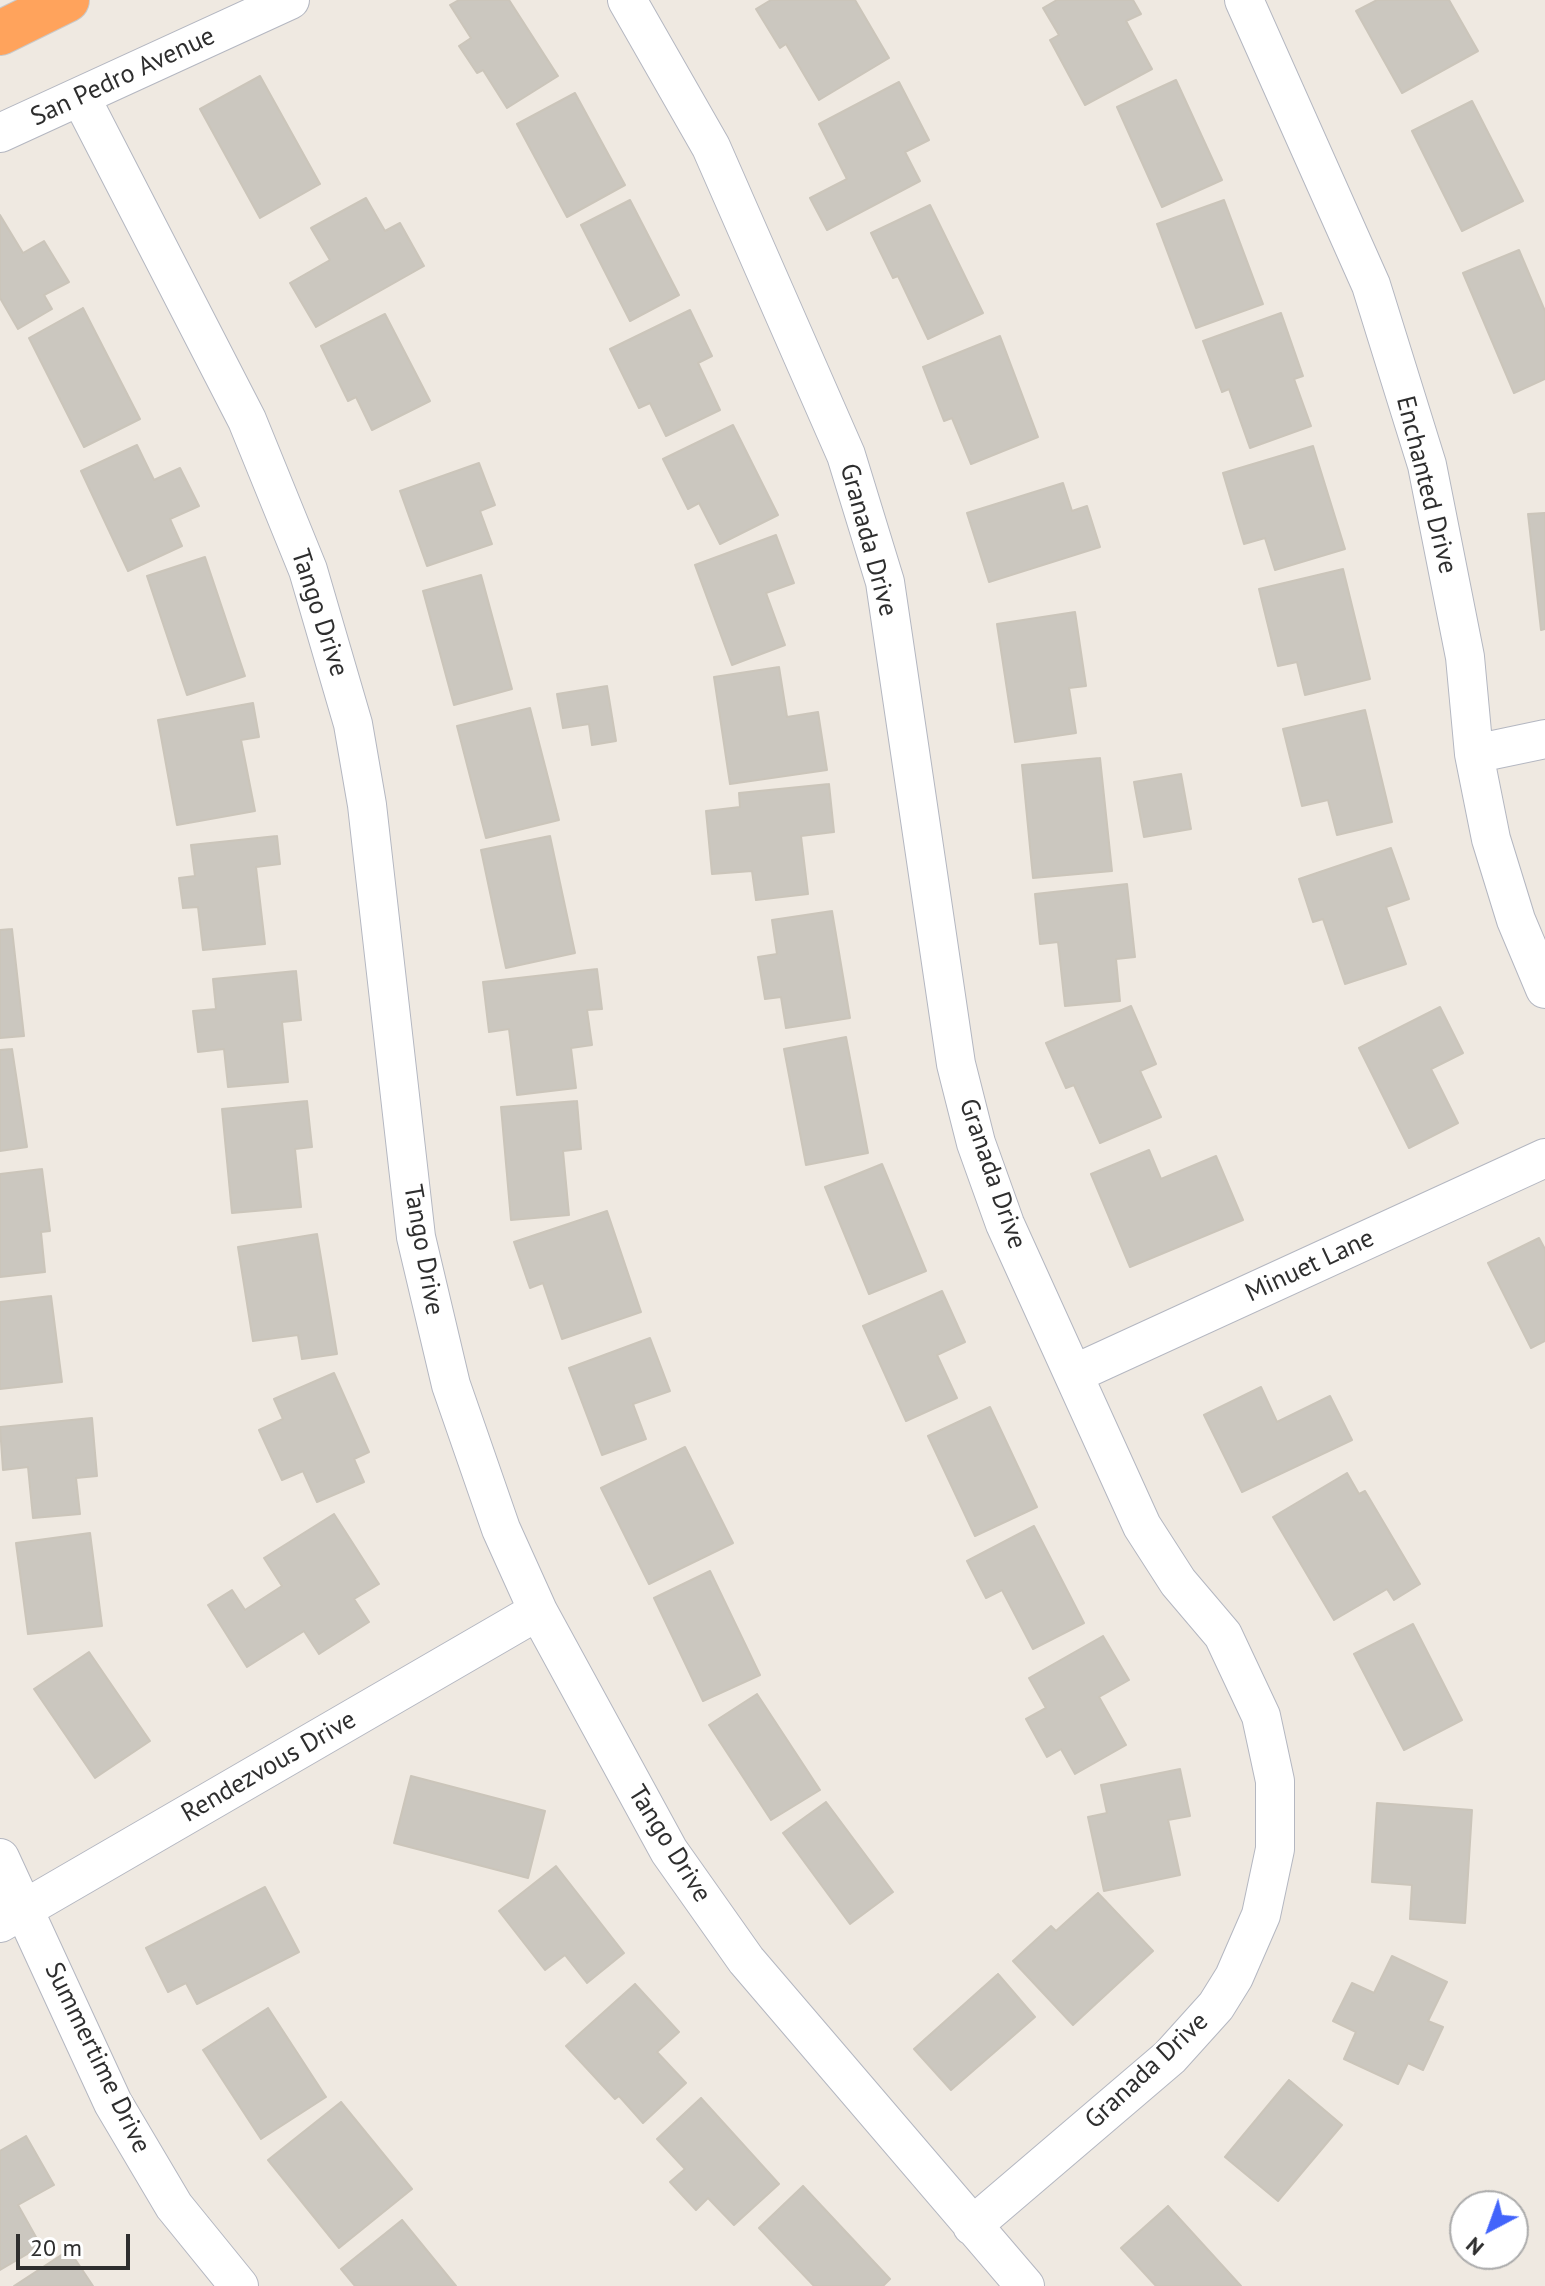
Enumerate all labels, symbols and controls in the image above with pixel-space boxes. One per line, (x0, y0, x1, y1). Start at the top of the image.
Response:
street label: San Pedro Avenue (26, 21, 220, 133)
street label: Enchanted Drive (1389, 393, 1463, 577)
street label: Granada Drive (833, 460, 903, 620)
street label: Tango Drive (284, 545, 354, 681)
street label: Granada Drive (952, 1095, 1032, 1253)
street label: Tango Drive (396, 1182, 450, 1318)
street label: Minuet Lane (1241, 1223, 1379, 1309)
street label: Rendezvous Drive (176, 1704, 362, 1830)
street label: Tango Drive (621, 1780, 717, 1908)
street label: Summertime Drive (37, 1958, 157, 2158)
street label: Granada Drive (1079, 2006, 1215, 2136)
north arrow (1449, 2190, 1529, 2270)
scale bar (20, 2218, 134, 2268)
text: N (1460, 2231, 1489, 2262)
text: 20 m (30, 2232, 82, 2263)

